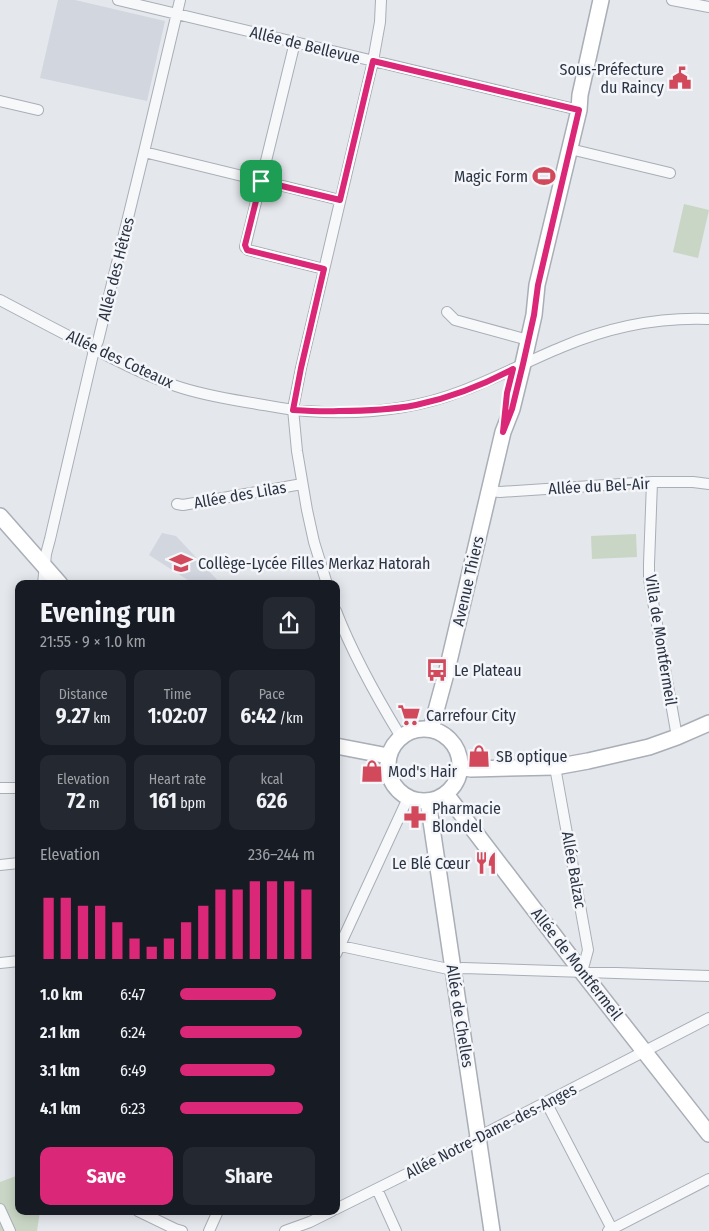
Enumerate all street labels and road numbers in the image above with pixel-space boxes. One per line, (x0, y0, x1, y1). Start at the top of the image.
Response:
street label: Allée de Bellevue (248, 22, 362, 68)
street label: Allée des Hêtres (94, 215, 138, 323)
street label: Allée des Coteaux (64, 326, 176, 392)
street label: Allée du Bel-Air (548, 474, 651, 498)
street label: Allée des Lilas (192, 478, 288, 512)
street label: Avenue Thiers (448, 534, 488, 628)
street label: Villa de Montfermeil (641, 573, 681, 707)
street label: Allée Balzac (558, 830, 590, 910)
street label: Allée de Montfermeil (527, 904, 627, 1024)
street label: Allée de Chelles (442, 963, 478, 1069)
street label: Allée Notre-Dame-des-Anges (402, 1079, 580, 1182)

